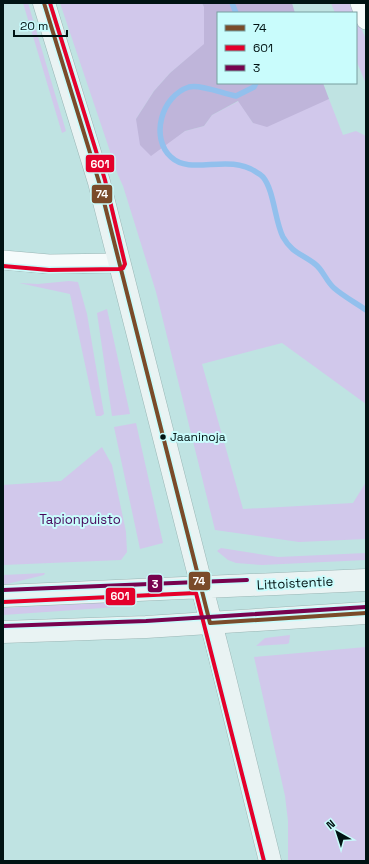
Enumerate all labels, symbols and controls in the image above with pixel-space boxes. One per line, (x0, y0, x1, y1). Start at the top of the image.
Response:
scale bar (14, 12, 67, 38)
legend (217, 12, 357, 84)
text: 20 m (20, 18, 48, 34)
text: 74 (253, 20, 267, 36)
text: 601 (253, 40, 273, 56)
text: 3 (253, 60, 260, 76)
line badge: 601 (85, 154, 115, 173)
text: 601 (91, 157, 109, 171)
line badge: 74 (91, 184, 113, 204)
text: 74 (96, 187, 108, 201)
place label: Jaaninoja (170, 429, 226, 445)
marker: Jaaninoja (158, 432, 168, 442)
park label: Tapionpuisto (39, 511, 121, 528)
line badge: 74 (188, 571, 211, 591)
street label: Littoistentie (256, 573, 334, 593)
line badge: 3 (147, 574, 163, 593)
text: 74 (193, 574, 205, 588)
text: 3 (152, 577, 159, 591)
line badge: 601 (105, 587, 136, 606)
text: 601 (111, 589, 129, 603)
north arrow (317, 812, 357, 852)
text: N (323, 816, 338, 832)

